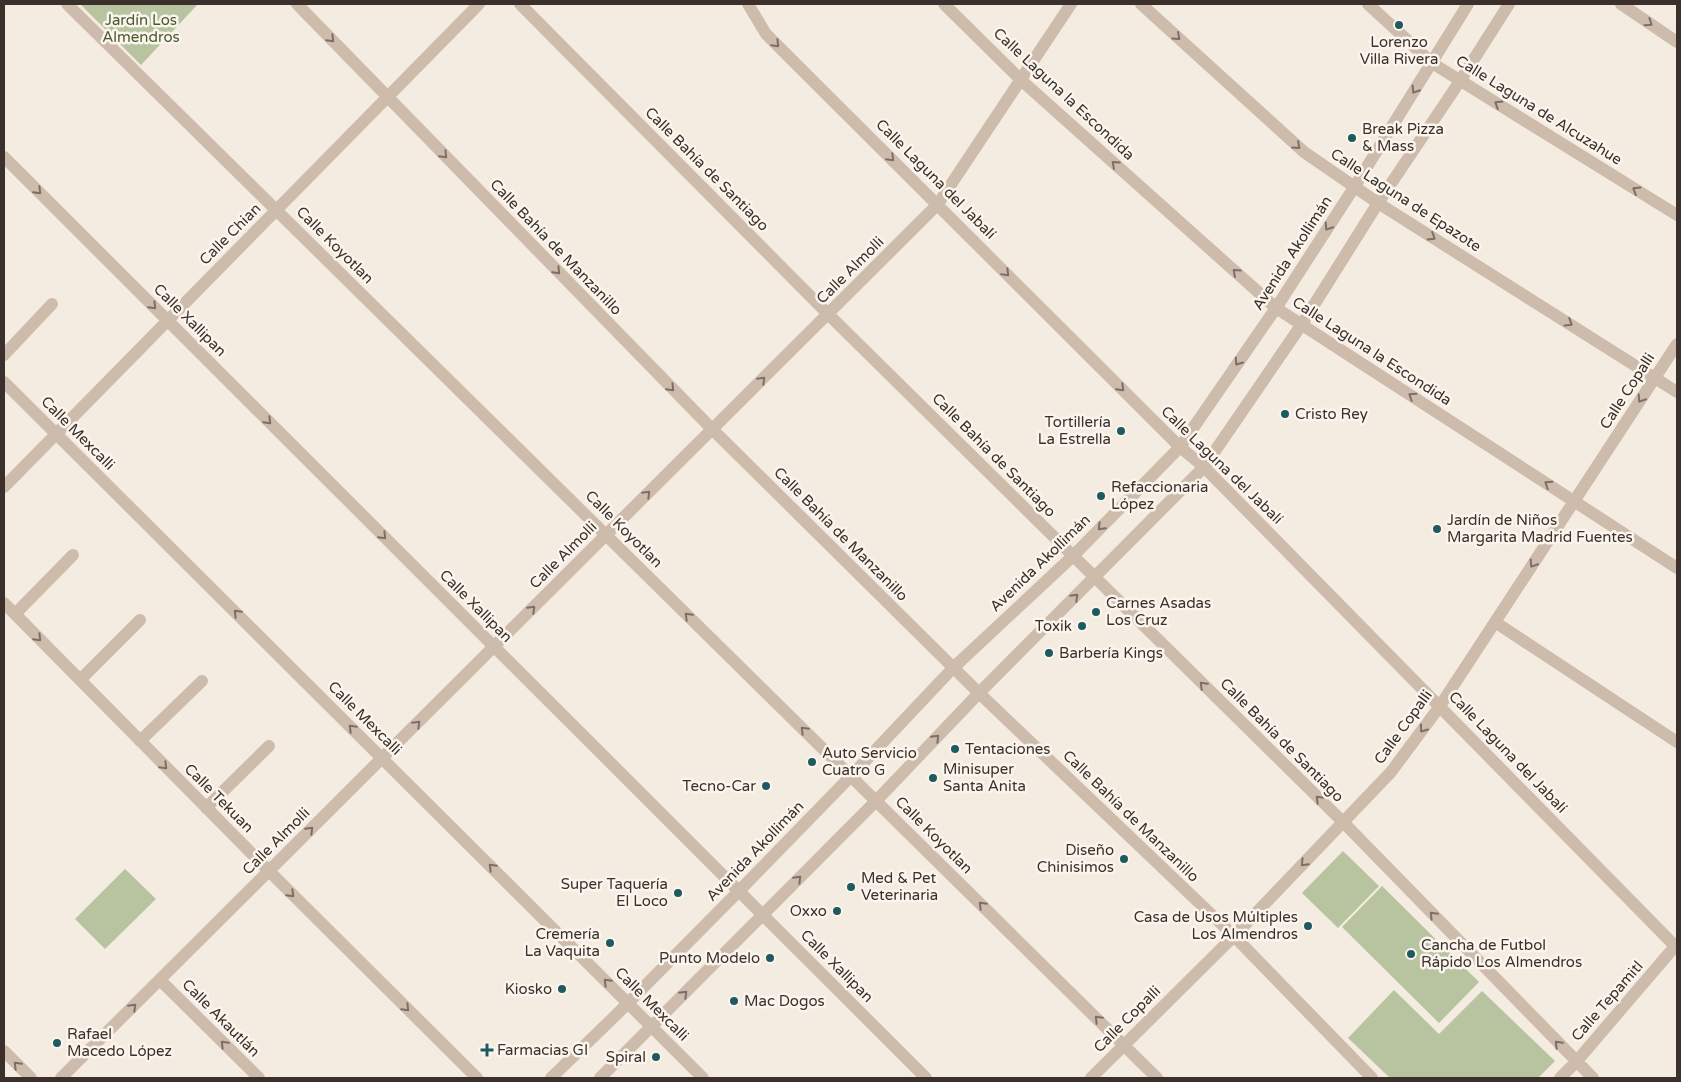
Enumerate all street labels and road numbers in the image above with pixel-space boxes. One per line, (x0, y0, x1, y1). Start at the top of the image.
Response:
street label: Calle Laguna la Escondida (990, 24, 1138, 164)
street label: Calle Laguna de Alcuzahue (1453, 51, 1625, 169)
street label: Calle Bahía de Santiago (641, 103, 773, 235)
street label: Calle Laguna del Jabalí (872, 115, 1000, 243)
street label: Calle Laguna de Epazote (1327, 145, 1485, 255)
street label: Calle Bahía de Manzanillo (486, 175, 626, 319)
street label: Avenida Akollimán (1248, 193, 1336, 313)
street label: Calle Chian (196, 200, 264, 268)
street label: Calle Koyotlan (293, 203, 377, 287)
street label: Calle Almolli (813, 233, 887, 307)
street label: Calle Xallipan (150, 280, 230, 360)
street label: Calle Laguna la Escondida (1289, 293, 1455, 409)
street label: Calle Copalli (1596, 350, 1658, 432)
street label: Calle Bahía de Santiago (928, 389, 1060, 521)
street label: Calle Mexcalli (37, 392, 119, 474)
street label: Calle Laguna del Jabalí (1157, 402, 1287, 528)
street label: Calle Bahía de Manzanillo (770, 463, 912, 605)
street label: Calle Koyotlan (582, 487, 666, 571)
street label: Avenida Akollimán (986, 511, 1094, 615)
street label: Calle Almolli (526, 518, 600, 592)
street label: Calle Xallipan (436, 566, 516, 646)
street label: Calle Bahía de Santiago (1216, 674, 1348, 806)
street label: Calle Mexcalli (324, 677, 406, 759)
street label: Calle Copalli (1370, 686, 1436, 768)
street label: Calle Laguna del Jabalí (1445, 687, 1571, 817)
street label: Calle Bahía de Manzanillo (1059, 746, 1203, 886)
street label: Calle Tekuan (181, 760, 257, 836)
street label: Calle Koyotlan (892, 793, 976, 877)
street label: Avenida Akollimán (703, 797, 807, 905)
street label: Calle Almolli (239, 804, 313, 878)
street label: Calle Xallipan (797, 926, 877, 1006)
street label: Calle Tepamitl (1567, 957, 1647, 1045)
street label: Calle Mexcalli (611, 963, 693, 1045)
street label: Calle Akautlán (178, 975, 264, 1061)
street label: Calle Copalli (1090, 982, 1164, 1056)

